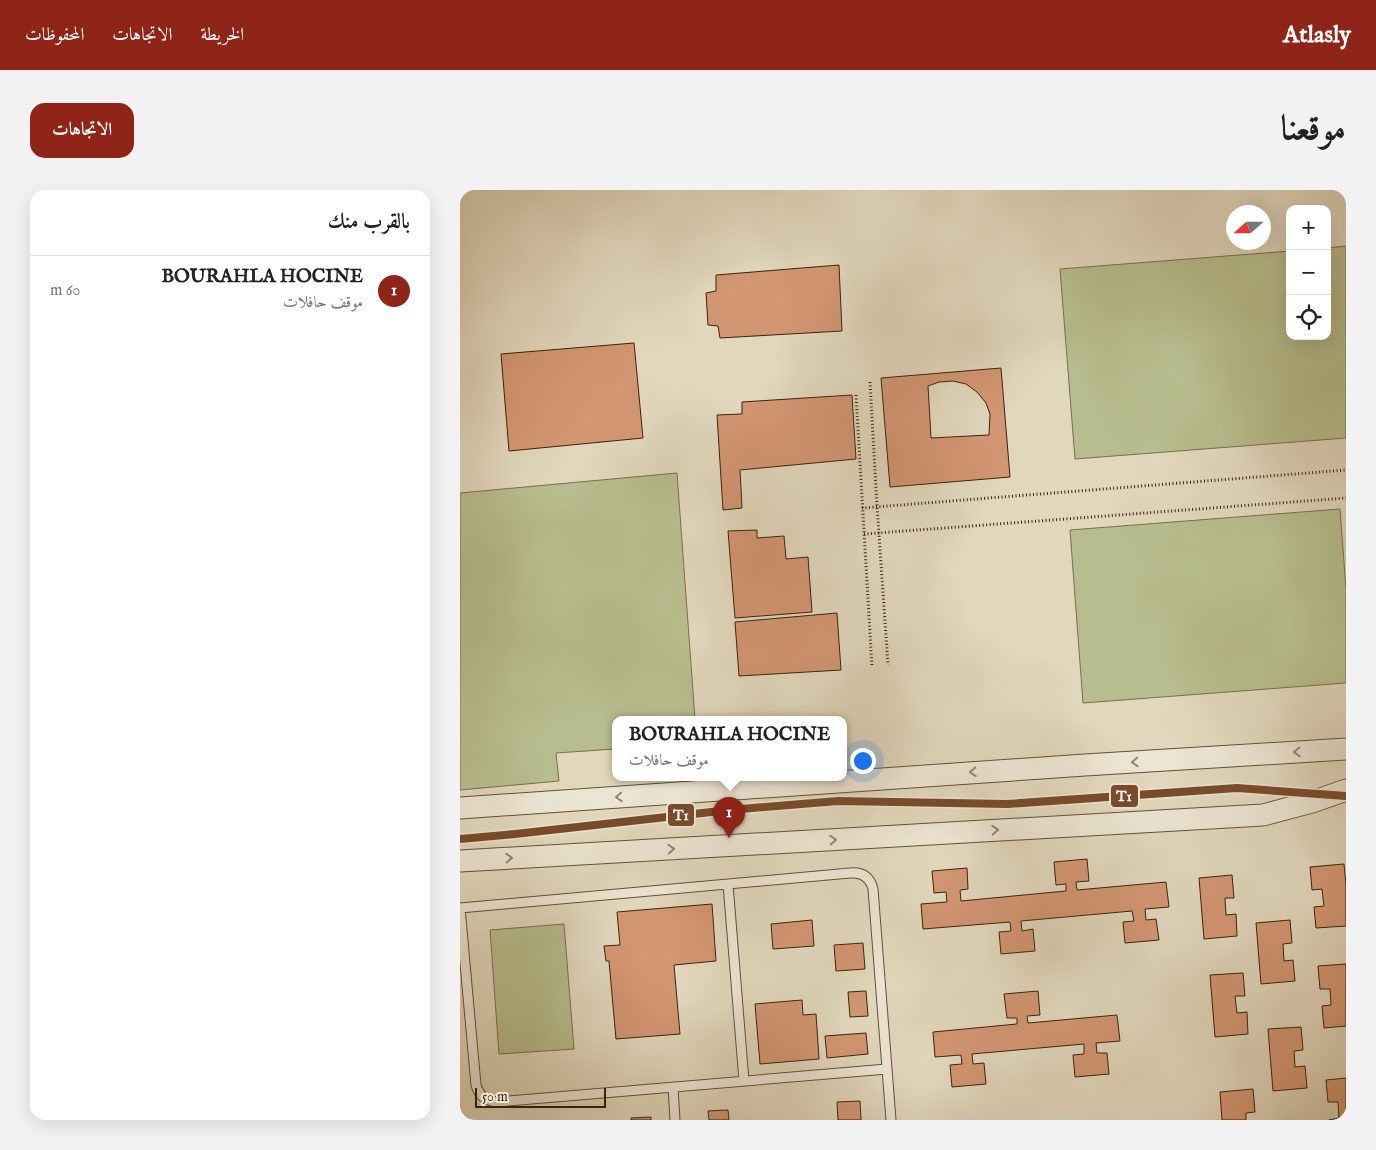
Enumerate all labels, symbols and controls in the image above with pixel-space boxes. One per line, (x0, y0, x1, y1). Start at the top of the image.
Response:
text: Atlasly (1283, 20, 1351, 51)
text: المحفوظات (25, 24, 84, 47)
text: الاتجاهات (112, 24, 172, 47)
text: الخريطة (200, 24, 244, 47)
button: الاتجاهات (30, 103, 134, 158)
text: موقعنا (1281, 107, 1346, 152)
north arrow (1226, 205, 1271, 250)
map controls (1286, 205, 1331, 340)
button: + (1286, 205, 1331, 250)
text: بالقرب منك (328, 209, 410, 236)
button: − (1286, 250, 1331, 295)
text: BOURAHLA HOCINE (162, 265, 363, 289)
text: 60 m (50, 281, 80, 301)
text: 1 (391, 281, 397, 301)
text: موقف حافلات (283, 293, 363, 313)
button: locate (1286, 295, 1331, 340)
popup (612, 716, 847, 781)
text: BOURAHLA HOCINE (629, 723, 830, 747)
one-way arrow (1293, 747, 1301, 758)
your location (850, 748, 876, 774)
text: موقف حافلات (629, 751, 709, 771)
one-way arrow (1131, 756, 1139, 767)
one-way arrow (969, 767, 977, 778)
line badge: T1 (1110, 784, 1139, 808)
text: T1 (1115, 788, 1132, 806)
one-way arrow (615, 791, 623, 802)
pin: 1 (713, 797, 745, 838)
line badge: T1 (667, 803, 695, 827)
text: T1 (672, 807, 689, 825)
one-way arrow (992, 825, 1000, 836)
one-way arrow (829, 834, 837, 845)
one-way arrow (667, 843, 675, 854)
one-way arrow (505, 852, 513, 863)
scale bar (475, 1085, 606, 1108)
text: 50 m (482, 1088, 508, 1106)

